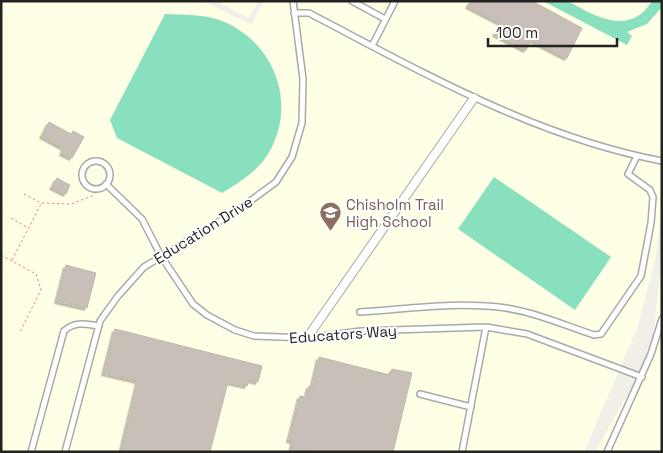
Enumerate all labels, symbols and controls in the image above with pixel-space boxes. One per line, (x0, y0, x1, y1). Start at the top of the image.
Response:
scale bar (488, 15, 617, 47)
text: 100 m (496, 23, 538, 42)
street label: Education Drive (150, 192, 256, 268)
place label: Chisholm Trail High School (346, 195, 444, 231)
school or university icon: Chisholm Trail High School (318, 201, 342, 232)
street label: Educators Way (288, 321, 398, 347)

